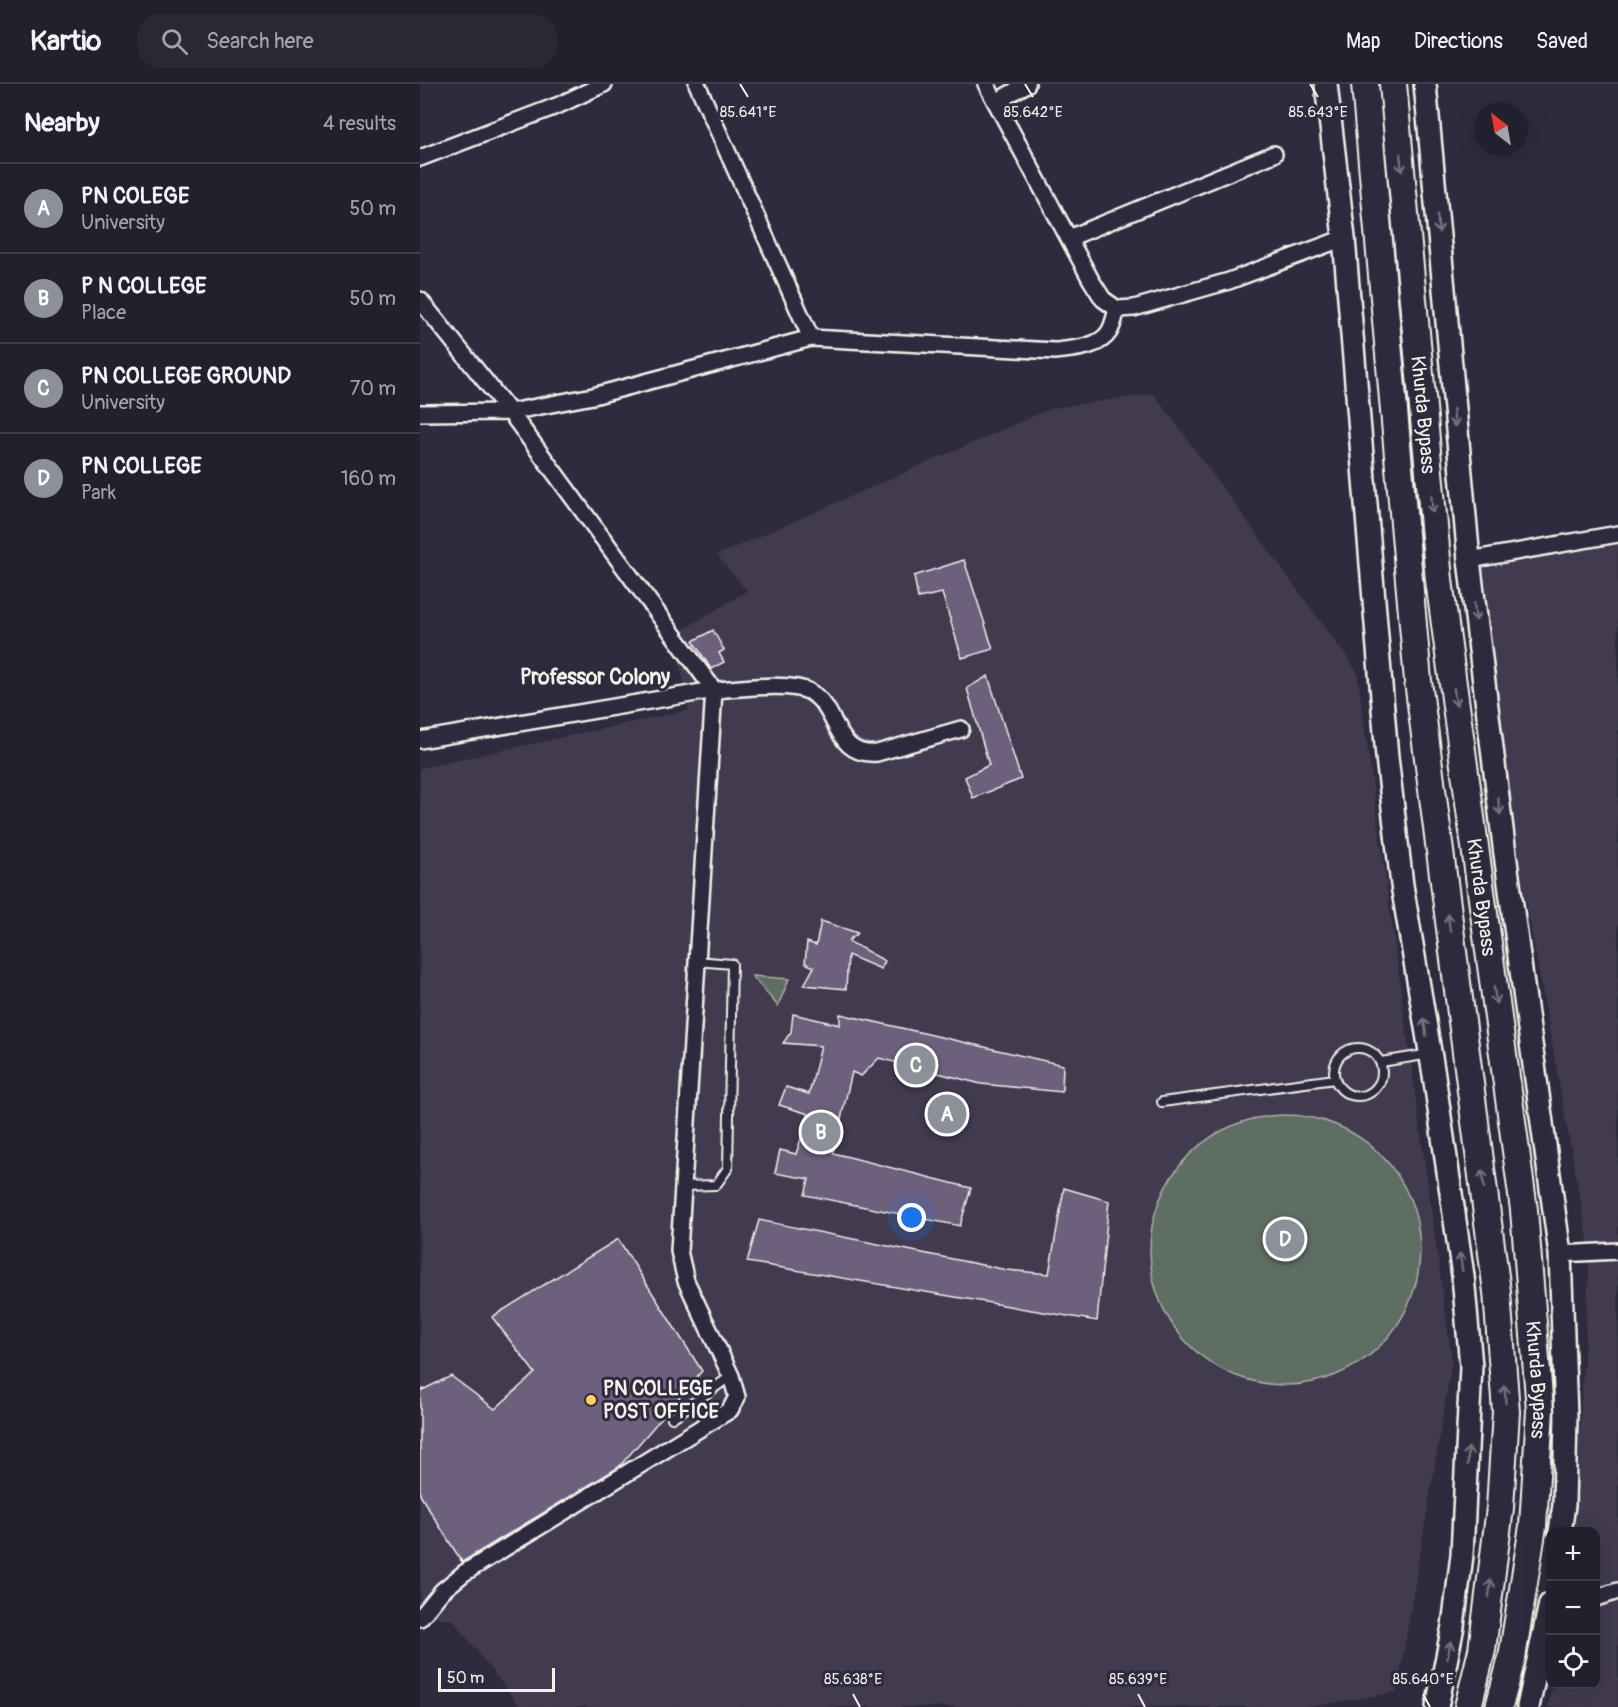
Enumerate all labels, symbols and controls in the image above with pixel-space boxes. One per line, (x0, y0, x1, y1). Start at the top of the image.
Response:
search box (137, 14, 557, 68)
text: Kartio (30, 24, 101, 59)
icon: search (158, 25, 191, 58)
text: Search here (206, 27, 314, 55)
text: Map (1346, 28, 1381, 55)
text: Directions (1414, 28, 1503, 55)
text: Saved (1536, 28, 1588, 55)
north arrow (1474, 102, 1528, 156)
text: 85.641°E (720, 103, 777, 122)
text: 85.642°E (1003, 103, 1063, 122)
text: 85.643°E (1288, 103, 1348, 122)
text: Nearby (24, 107, 100, 139)
text: 4 results (323, 111, 396, 136)
one-way arrow (1396, 153, 1407, 173)
text: PN COLEGE (81, 182, 189, 210)
text: A (37, 196, 50, 221)
text: 50 m (349, 196, 396, 221)
text: University (81, 210, 165, 235)
one-way arrow (1433, 213, 1444, 233)
text: P N COLLEGE (81, 272, 207, 300)
text: B (38, 286, 49, 311)
text: 50 m (349, 286, 396, 311)
text: Place (81, 300, 126, 325)
street label: Khurda Bypass (1406, 355, 1442, 475)
text: PN COLLEGE GROUND (81, 362, 291, 390)
text: C (37, 376, 50, 401)
text: 70 m (350, 376, 396, 401)
text: University (81, 390, 165, 415)
one-way arrow (1449, 408, 1460, 428)
text: PN COLLEGE (81, 452, 202, 480)
text: D (37, 466, 50, 491)
text: 160 m (341, 466, 396, 491)
text: Park (81, 480, 116, 505)
one-way arrow (1427, 493, 1438, 513)
one-way arrow (1470, 602, 1481, 622)
district label: Professor Colony (520, 664, 670, 691)
one-way arrow (1450, 687, 1461, 707)
one-way arrow (1494, 795, 1505, 815)
street label: Khurda Bypass (1461, 837, 1502, 957)
one-way arrow (1444, 914, 1455, 933)
one-way arrow (1490, 984, 1501, 1004)
one-way arrow (1420, 1018, 1431, 1038)
pin: C (896, 1042, 936, 1088)
pin: A (928, 1092, 966, 1136)
pin: B (802, 1110, 840, 1154)
one-way arrow (1477, 1169, 1488, 1189)
your location (897, 1203, 926, 1232)
pin: D (1266, 1216, 1304, 1262)
one-way arrow (1455, 1252, 1466, 1272)
street label: Khurda Bypass (1520, 1320, 1553, 1439)
place label: PN COLLEGE POST OFFICE (603, 1376, 720, 1424)
one-way arrow (1499, 1384, 1510, 1404)
marker: PN COLLEGE POST OFFICE (584, 1393, 598, 1407)
one-way arrow (1462, 1446, 1473, 1466)
map controls (1546, 1527, 1600, 1689)
button: + (1546, 1527, 1600, 1581)
one-way arrow (1485, 1578, 1496, 1598)
button: − (1546, 1581, 1600, 1635)
button: locate (1546, 1635, 1600, 1689)
one-way arrow (1444, 1640, 1455, 1660)
scale bar (438, 1665, 555, 1692)
text: 50 m (447, 1668, 484, 1688)
text: 85.638°E (824, 1670, 882, 1689)
text: 85.639°E (1109, 1670, 1167, 1689)
text: 85.640°E (1392, 1670, 1454, 1689)

